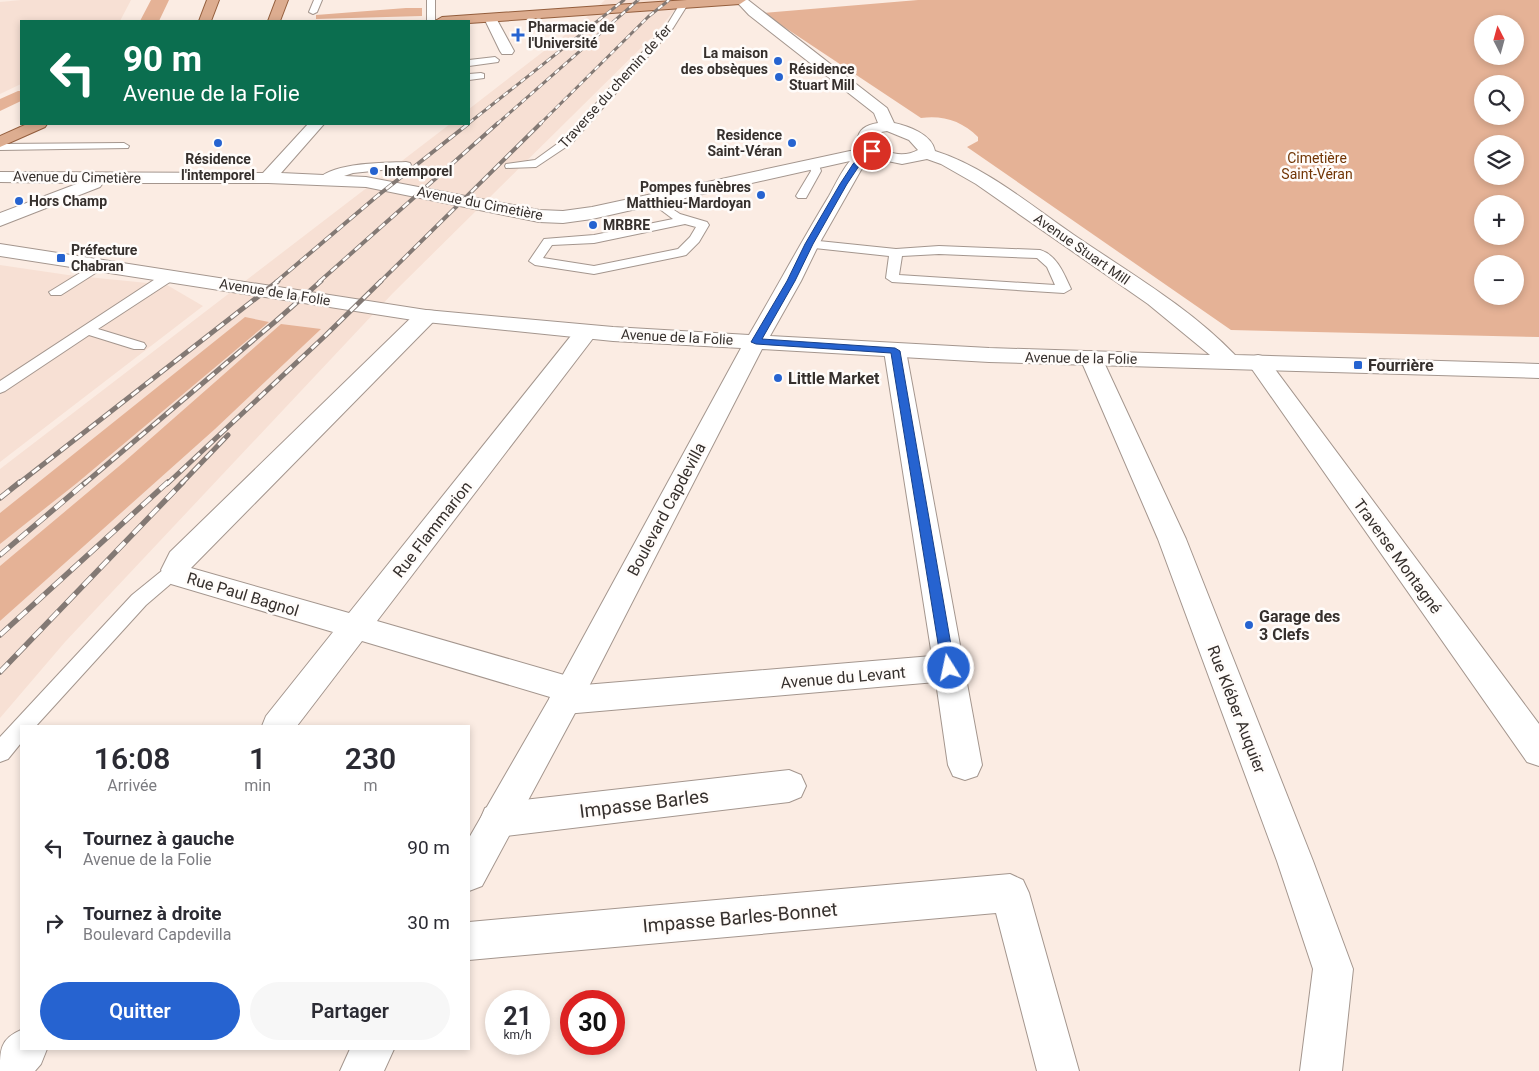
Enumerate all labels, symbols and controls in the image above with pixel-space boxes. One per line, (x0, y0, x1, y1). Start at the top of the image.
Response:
north arrow (1474, 15, 1524, 65)
map controls (1474, 15, 1524, 305)
place label: Pharmacie de l'Université (528, 19, 615, 51)
street label: Traverse du chemin de fer (555, 21, 675, 151)
marker: Pharmacie de l'Université (512, 29, 524, 41)
text: 90 m (123, 39, 202, 80)
icon: left (40, 40, 105, 105)
place label: La maison des obsèques (681, 45, 768, 77)
marker: La maison des obsèques (772, 55, 784, 67)
place label: Résidence Stuart Mill (789, 61, 855, 93)
marker: Résidence Stuart Mill (773, 71, 785, 83)
button: search (1474, 75, 1524, 125)
text: Avenue de la Folie (123, 81, 300, 106)
place label: Residence Saint-Véran (707, 127, 782, 159)
pin (851, 130, 893, 172)
button: layers (1474, 135, 1524, 185)
marker: Résidence l'intemporel (212, 137, 224, 149)
marker: Residence Saint-Véran (786, 137, 798, 149)
icon: arrive (858, 137, 886, 165)
park label: Cimetière Saint-Véran (1281, 150, 1353, 182)
place label: Résidence l'intemporel (181, 151, 255, 183)
place label: Intemporel (384, 163, 452, 179)
marker: Intemporel (368, 165, 380, 177)
street label: Avenue du Cimetière (13, 168, 141, 186)
place label: Pompes funèbres Matthieu-Mardoyan (627, 179, 751, 211)
street label: Avenue du Cimetière (416, 183, 544, 223)
marker: Pompes funèbres Matthieu-Mardoyan (755, 189, 767, 201)
place label: Hors Champ (29, 193, 107, 209)
marker: Hors Champ (13, 195, 25, 207)
button: + (1474, 195, 1524, 245)
street label: Avenue Stuart Mill (1031, 210, 1133, 288)
place label: MRBRE (603, 217, 650, 233)
marker: MRBRE (587, 219, 599, 231)
place label: Préfecture Chabran (71, 242, 138, 274)
marker: Préfecture Chabran (55, 252, 67, 264)
button: − (1474, 255, 1524, 305)
street label: Avenue de la Folie (218, 275, 332, 309)
street label: Avenue de la Folie (620, 326, 734, 348)
street label: Avenue de la Folie (1025, 349, 1137, 367)
place label: Fourrière (1368, 356, 1434, 375)
marker: Fourrière (1352, 359, 1364, 371)
place label: Little Market (788, 369, 880, 388)
marker: Little Market (772, 372, 784, 384)
street label: Boulevard Capdevilla (623, 439, 710, 579)
street label: Rue Flammarion (389, 478, 476, 581)
street label: Traverse Montagné (1350, 495, 1446, 617)
street label: Rue Paul Bagnol (185, 568, 301, 621)
place label: Garage des 3 Clefs (1259, 607, 1340, 644)
marker: Garage des 3 Clefs (1243, 619, 1255, 631)
position arrow (922, 641, 974, 693)
street label: Rue Kléber Auquier (1203, 643, 1270, 776)
street label: Avenue du Levant (780, 663, 906, 692)
text: 16:08 (94, 741, 171, 776)
text: 1 (249, 741, 266, 776)
text: 230 (345, 741, 396, 776)
text: Arrivée (107, 776, 157, 795)
text: min (244, 776, 271, 795)
text: m (363, 776, 378, 795)
street label: Impasse Barles (578, 784, 710, 823)
text: Tournez à gauche (83, 827, 234, 850)
icon: left (40, 834, 68, 862)
text: 90 m (407, 836, 450, 859)
text: Avenue de la Folie (83, 850, 211, 869)
street label: Impasse Barles-Bonnet (642, 898, 838, 937)
text: Tournez à droite (83, 902, 222, 925)
icon: right (40, 909, 68, 937)
text: 30 m (407, 911, 450, 934)
text: Boulevard Capdevilla (83, 925, 231, 944)
button: Quitter (40, 982, 240, 1040)
button: Partager (250, 982, 450, 1040)
speed limit sign: 30 (560, 990, 625, 1055)
text: 21 (503, 1002, 532, 1031)
text: km/h (503, 1028, 532, 1042)

